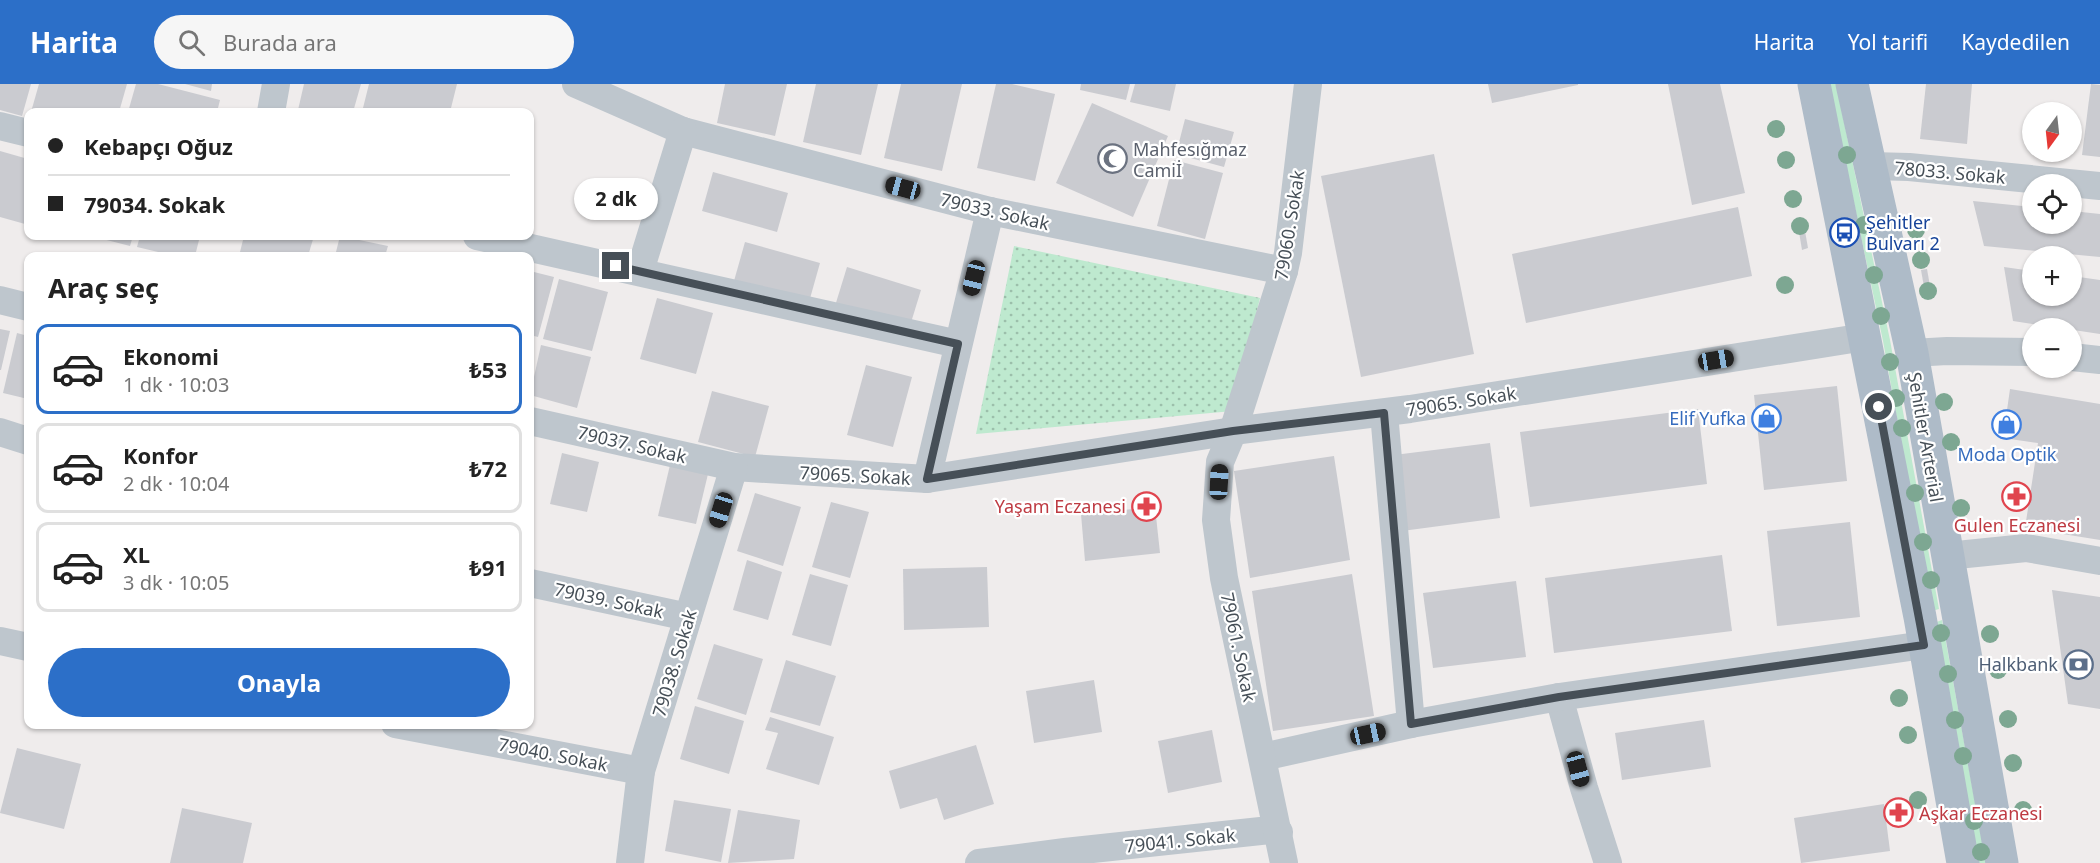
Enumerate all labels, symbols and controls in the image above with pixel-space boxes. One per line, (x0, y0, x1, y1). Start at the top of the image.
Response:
search box (154, 15, 574, 69)
text: Harita (30, 23, 118, 61)
icon: search (175, 26, 208, 59)
text: Burada ara (223, 27, 337, 57)
text: Harita (1754, 28, 1815, 56)
text: Yol tarifi (1848, 28, 1928, 56)
text: Kaydedilen (1961, 28, 2070, 56)
north arrow (2022, 102, 2082, 162)
map controls (2022, 102, 2082, 378)
text: Kebapçı Oğuz (84, 131, 233, 161)
place label: Mahfesığmaz Camiİ (1133, 137, 1247, 182)
mosque icon: Mahfesığmaz Camiİ (1096, 143, 1128, 175)
street label: 78033. Sokak (1894, 155, 2007, 189)
street label: 79060. Sokak (1268, 168, 1310, 282)
button: locate (2022, 174, 2082, 234)
car (883, 175, 923, 201)
callout: 2 dk (574, 179, 658, 221)
text: 2 dk (595, 185, 637, 212)
street label: 79033. Sokak (938, 187, 1052, 235)
text: 79034. Sokak (84, 189, 225, 219)
place label: Şehitler Bulvarı 2 (1866, 210, 1940, 255)
bus stop icon: Şehitler Bulvarı 2 (1829, 216, 1861, 248)
button: + (2022, 246, 2082, 306)
route end (602, 252, 629, 279)
car (961, 258, 987, 298)
text: Araç seç (48, 269, 159, 306)
button: − (2022, 318, 2082, 378)
text: Ekonomi (123, 341, 219, 371)
icon: car (51, 342, 105, 396)
car (1697, 348, 1735, 372)
text: ₺53 (469, 354, 507, 384)
street label: Şehitler Arterial (1903, 370, 1949, 504)
text: 1 dk · 10:03 (123, 371, 230, 398)
street label: 79065. Sokak (1404, 380, 1518, 422)
route start (1865, 393, 1892, 420)
shop icon: Elif Yufka (1751, 402, 1783, 434)
place label: Elif Yufka (1669, 406, 1746, 430)
shop icon: Moda Optik (1991, 409, 2023, 441)
street label: 79037. Sokak (575, 420, 689, 468)
text: Konfor (123, 440, 198, 470)
icon: car (51, 441, 105, 495)
place label: Moda Optik (1958, 442, 2057, 466)
text: ₺72 (469, 453, 507, 483)
street label: 79065. Sokak (799, 460, 911, 490)
car (1209, 464, 1229, 500)
text: 2 dk · 10:04 (123, 470, 230, 497)
pharmacy icon: Gulen Eczanesi (2001, 480, 2033, 512)
car (707, 490, 735, 530)
pharmacy icon: Yaşam Eczanesi (1131, 490, 1163, 522)
place label: Yaşam Eczanesi (995, 494, 1126, 518)
place label: Gulen Eczanesi (1954, 513, 2080, 537)
text: XL (123, 539, 150, 569)
icon: car (51, 540, 105, 594)
text: ₺91 (469, 552, 507, 582)
text: 3 dk · 10:05 (123, 569, 230, 596)
street label: 79039. Sokak (552, 577, 666, 623)
street label: 79061. Sokak (1216, 590, 1262, 704)
street label: 79038. Sokak (646, 606, 702, 720)
button: Onayla (48, 648, 510, 717)
bank icon: Halkbank (2063, 648, 2095, 680)
place label: Halkbank (1978, 652, 2058, 676)
car (1349, 721, 1387, 747)
street label: 79040. Sokak (496, 732, 610, 776)
car (1565, 749, 1591, 789)
pharmacy icon: Aşkar Eczanesi (1882, 797, 1914, 829)
place label: Aşkar Eczanesi (1919, 801, 2043, 825)
street label: 79041. Sokak (1124, 822, 1237, 858)

